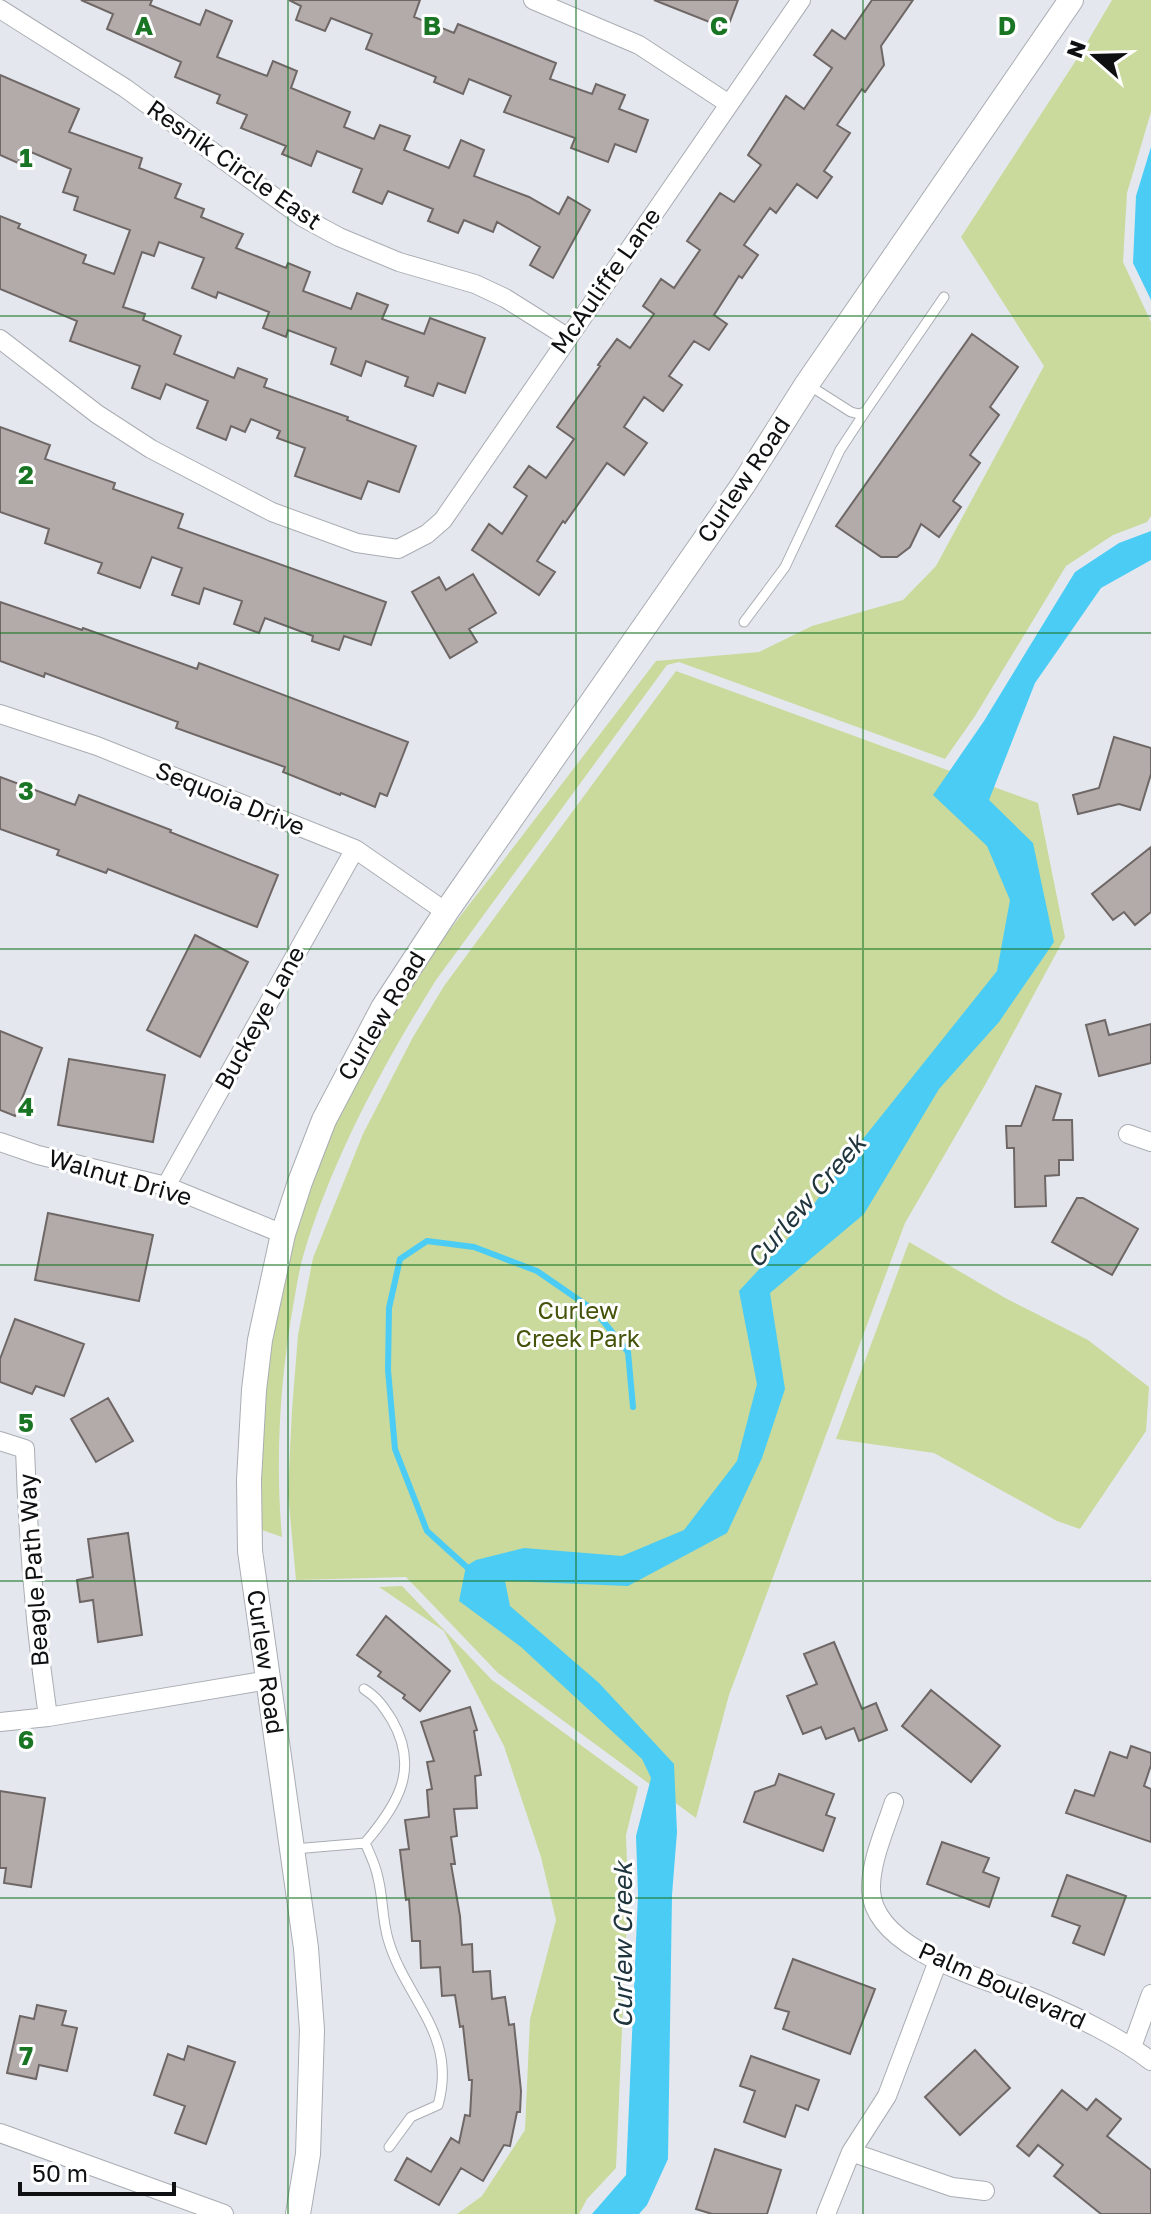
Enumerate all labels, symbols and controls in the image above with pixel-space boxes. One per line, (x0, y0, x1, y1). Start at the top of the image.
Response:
text: A (135, 10, 154, 41)
text: B (423, 10, 441, 41)
text: C (710, 10, 728, 41)
text: D (998, 10, 1016, 41)
north arrow (1055, 16, 1135, 96)
text: N (1060, 37, 1091, 61)
street label: Resnik Circle East (142, 93, 328, 235)
text: 1 (19, 142, 33, 173)
street label: McAuliffe Lane (544, 202, 666, 359)
street label: Curlew Road (690, 411, 795, 548)
text: 2 (18, 459, 34, 490)
street label: Sequoia Drive (152, 754, 309, 841)
text: 3 (18, 775, 34, 806)
street label: Buckeye Lane (207, 941, 310, 1094)
street label: Curlew Road (331, 945, 431, 1085)
text: 4 (18, 1091, 34, 1122)
water label: Curlew Creek (739, 1126, 873, 1274)
street label: Walnut Drive (45, 1142, 195, 1211)
park label: Curlew Creek Park (516, 1295, 640, 1352)
text: 5 (18, 1407, 34, 1438)
street label: Beagle Path Way (11, 1473, 54, 1668)
street label: Curlew Road (242, 1588, 291, 1736)
text: 6 (18, 1724, 34, 1755)
water label: Curlew Creek (607, 1859, 638, 2028)
street label: Palm Boulevard (914, 1935, 1091, 2034)
text: 7 (19, 2040, 33, 2071)
scale bar (20, 2146, 174, 2196)
text: 50 m (32, 2158, 88, 2187)

